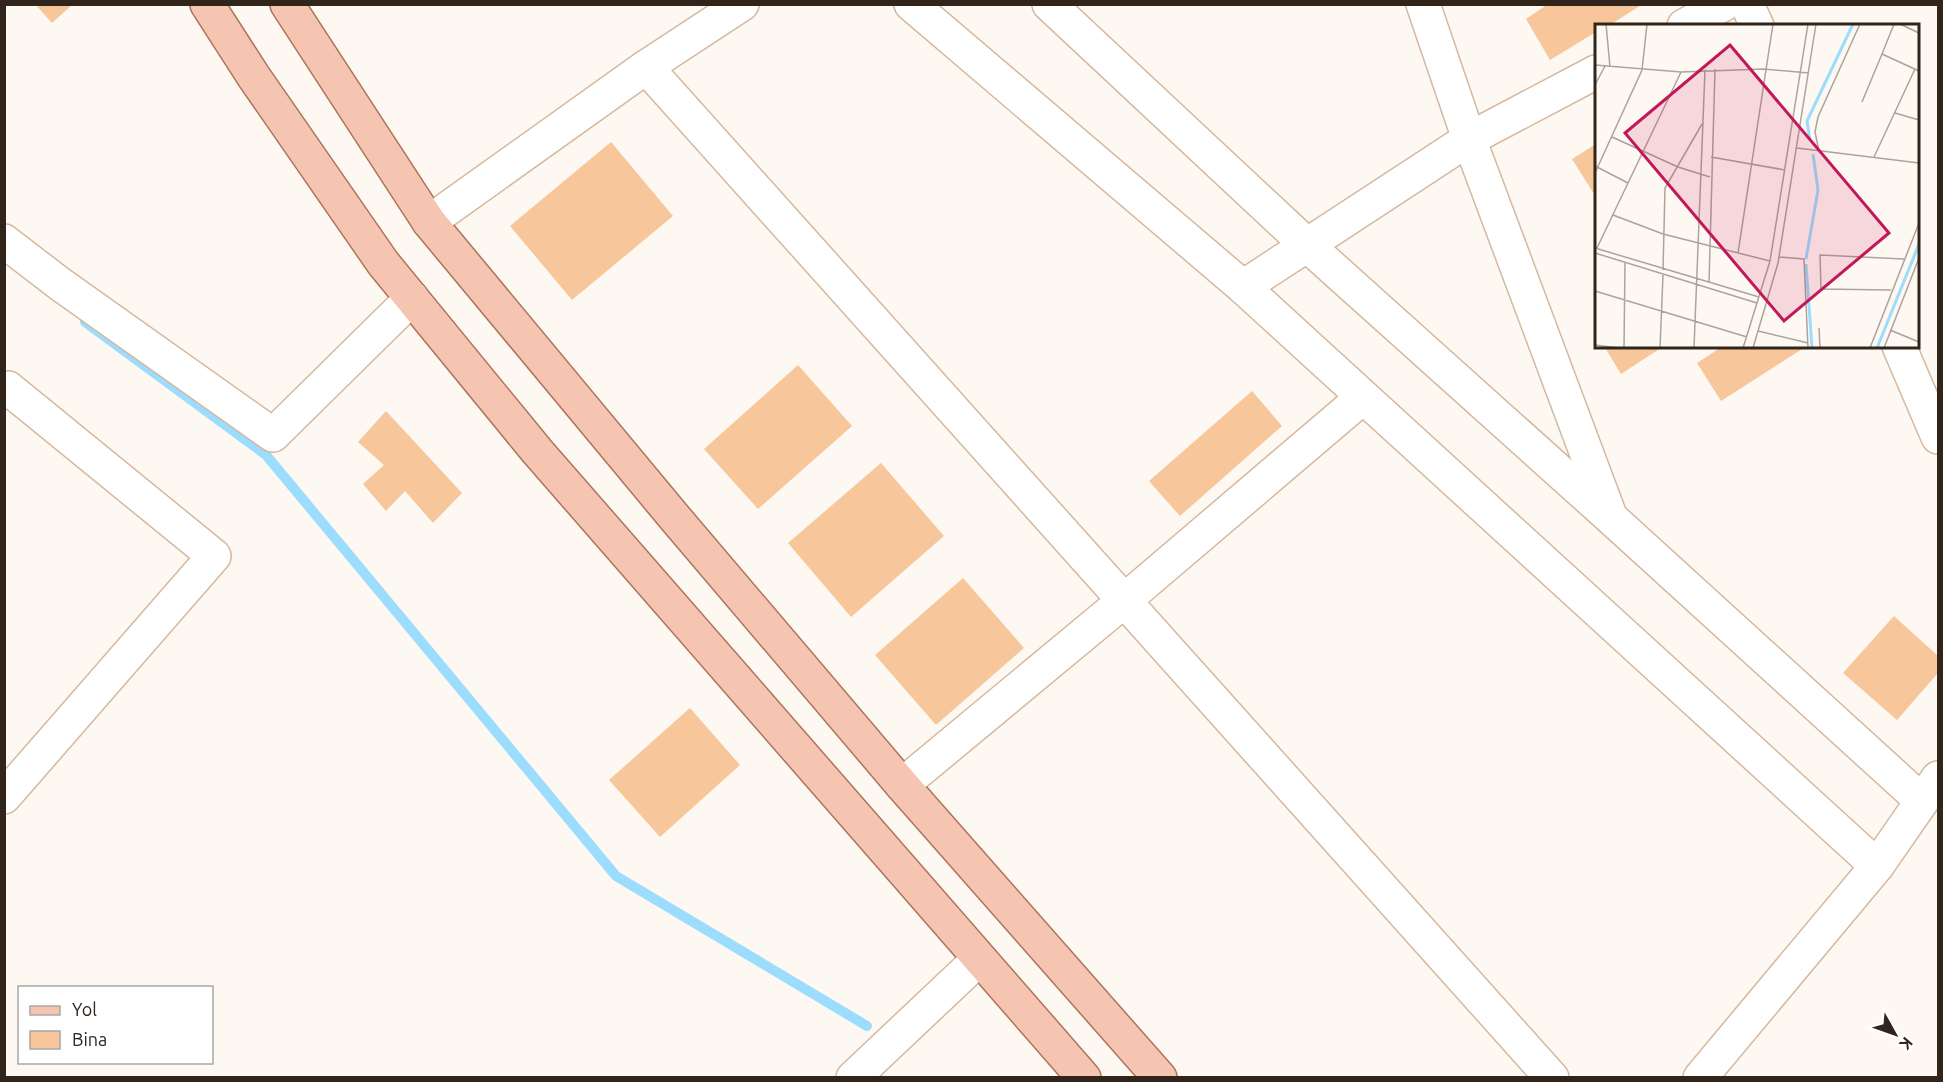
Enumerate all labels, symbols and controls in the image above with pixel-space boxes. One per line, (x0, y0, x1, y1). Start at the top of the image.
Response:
inset map (1595, 24, 1919, 348)
legend (18, 986, 213, 1064)
text: Yol (72, 999, 97, 1019)
north arrow (1865, 1004, 1925, 1064)
text: Bina (72, 1029, 107, 1049)
text: K (1896, 1034, 1917, 1054)

